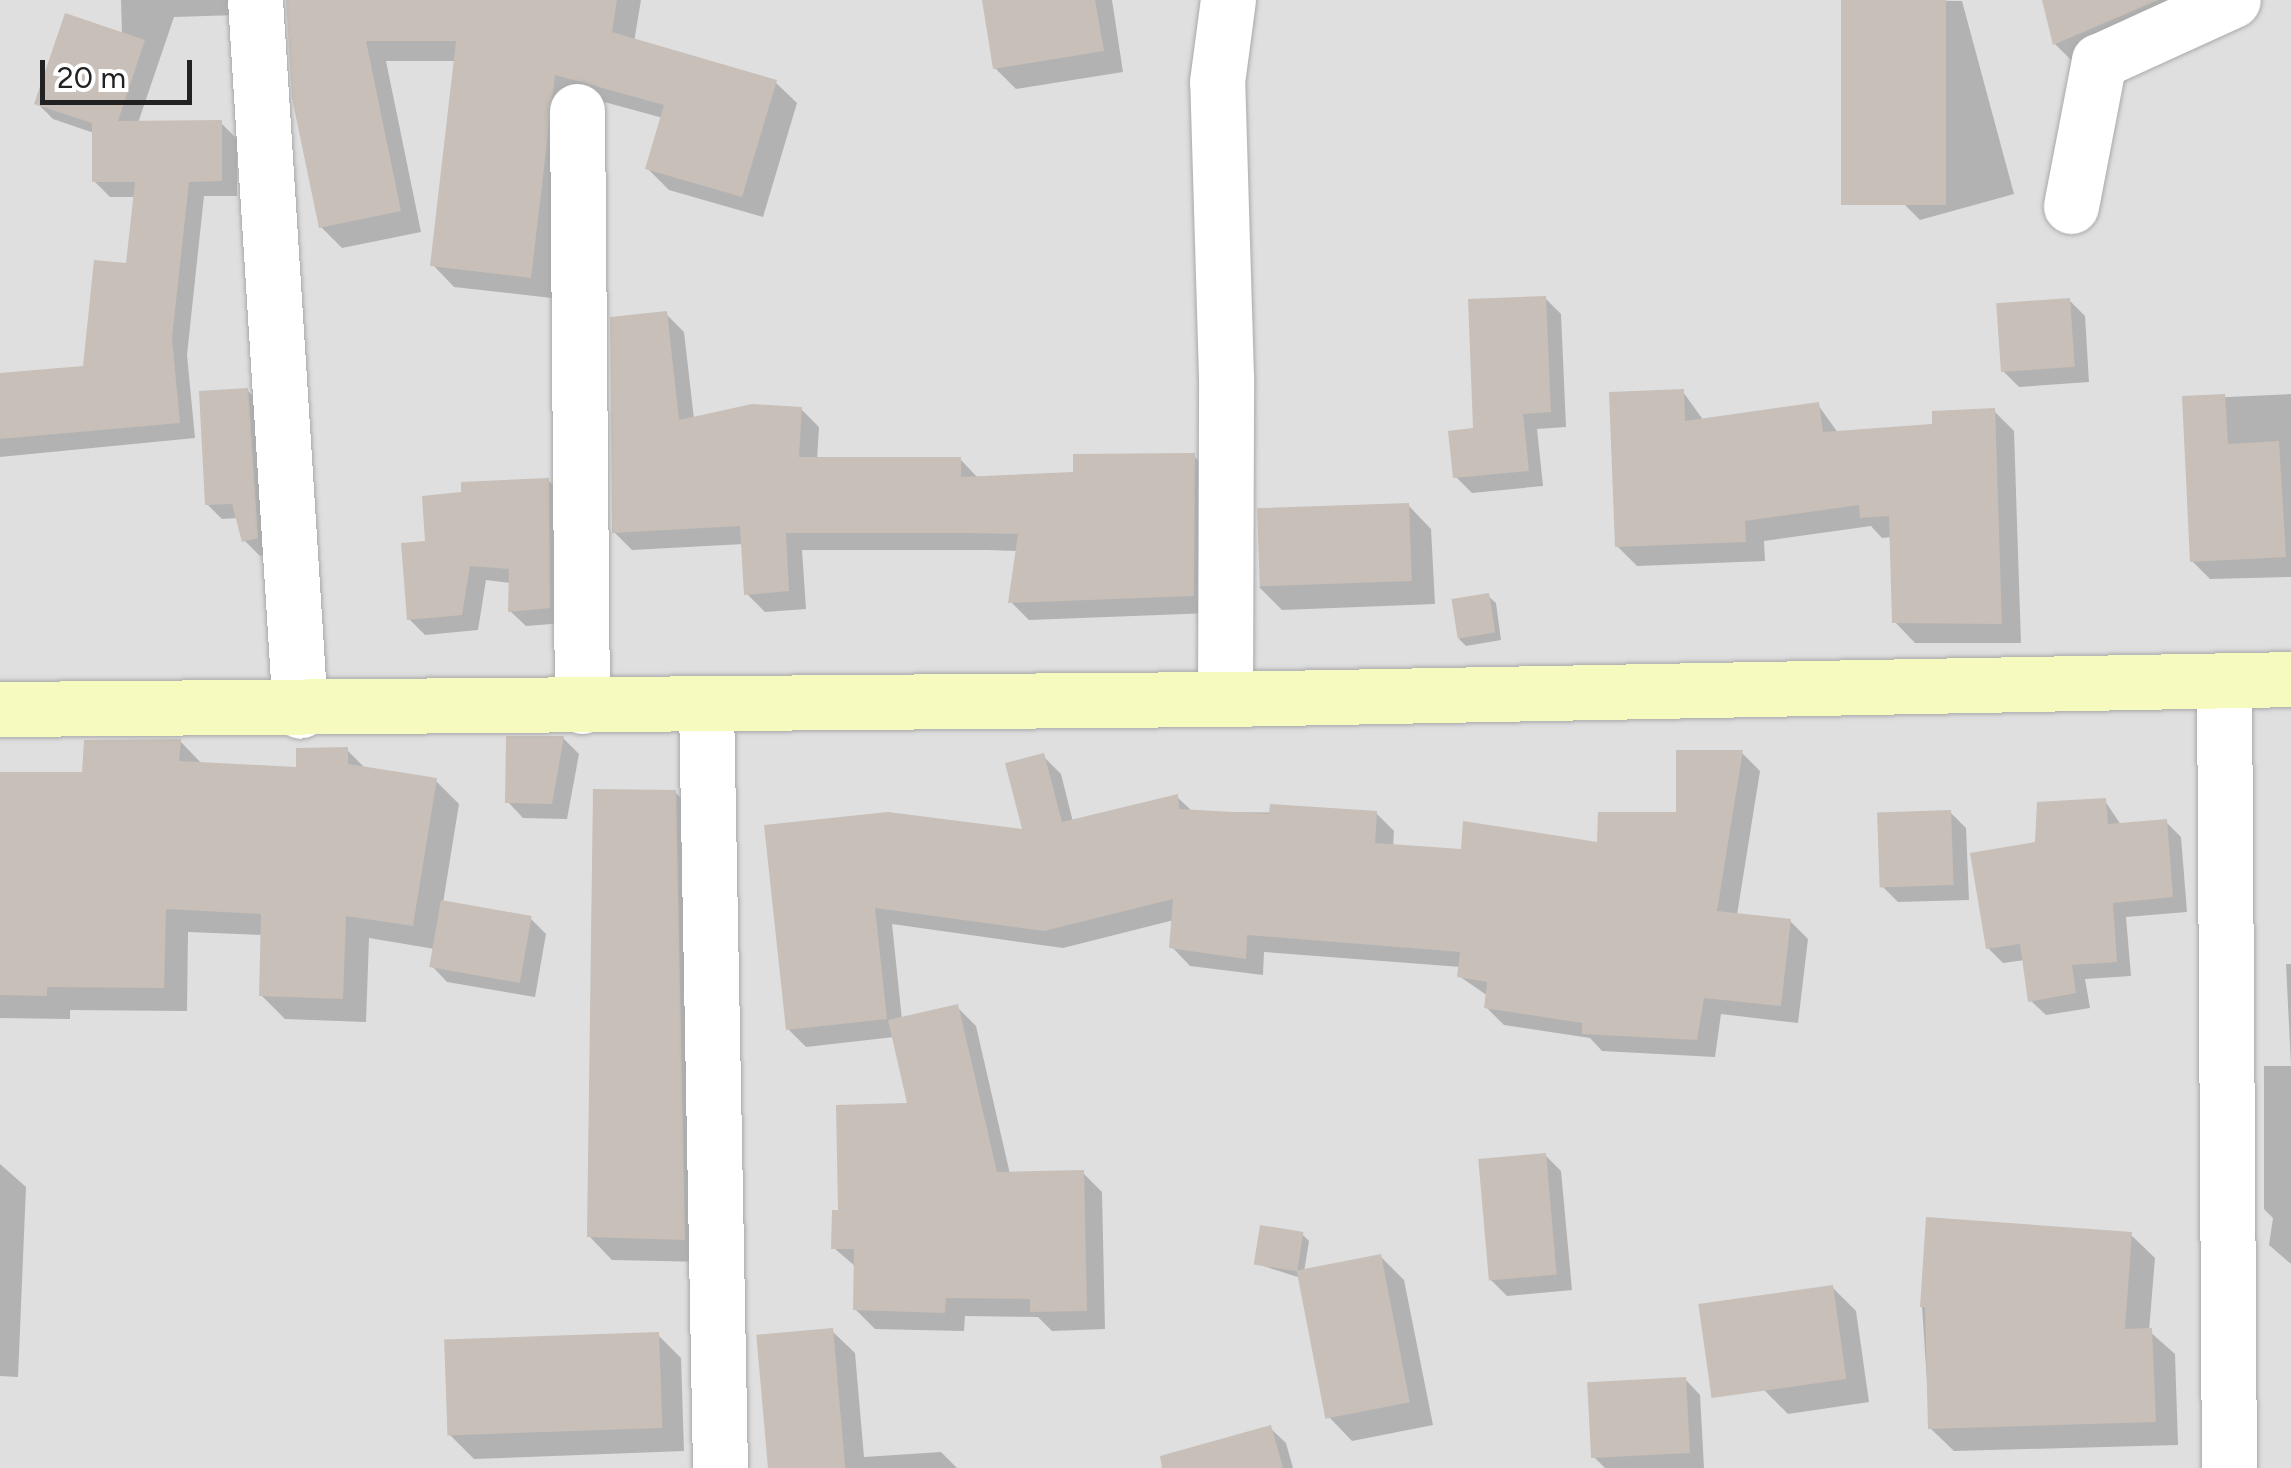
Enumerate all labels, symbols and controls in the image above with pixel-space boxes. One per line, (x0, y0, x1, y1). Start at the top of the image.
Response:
scale bar (45, 40, 198, 102)
text: 20 m (57, 59, 126, 96)

